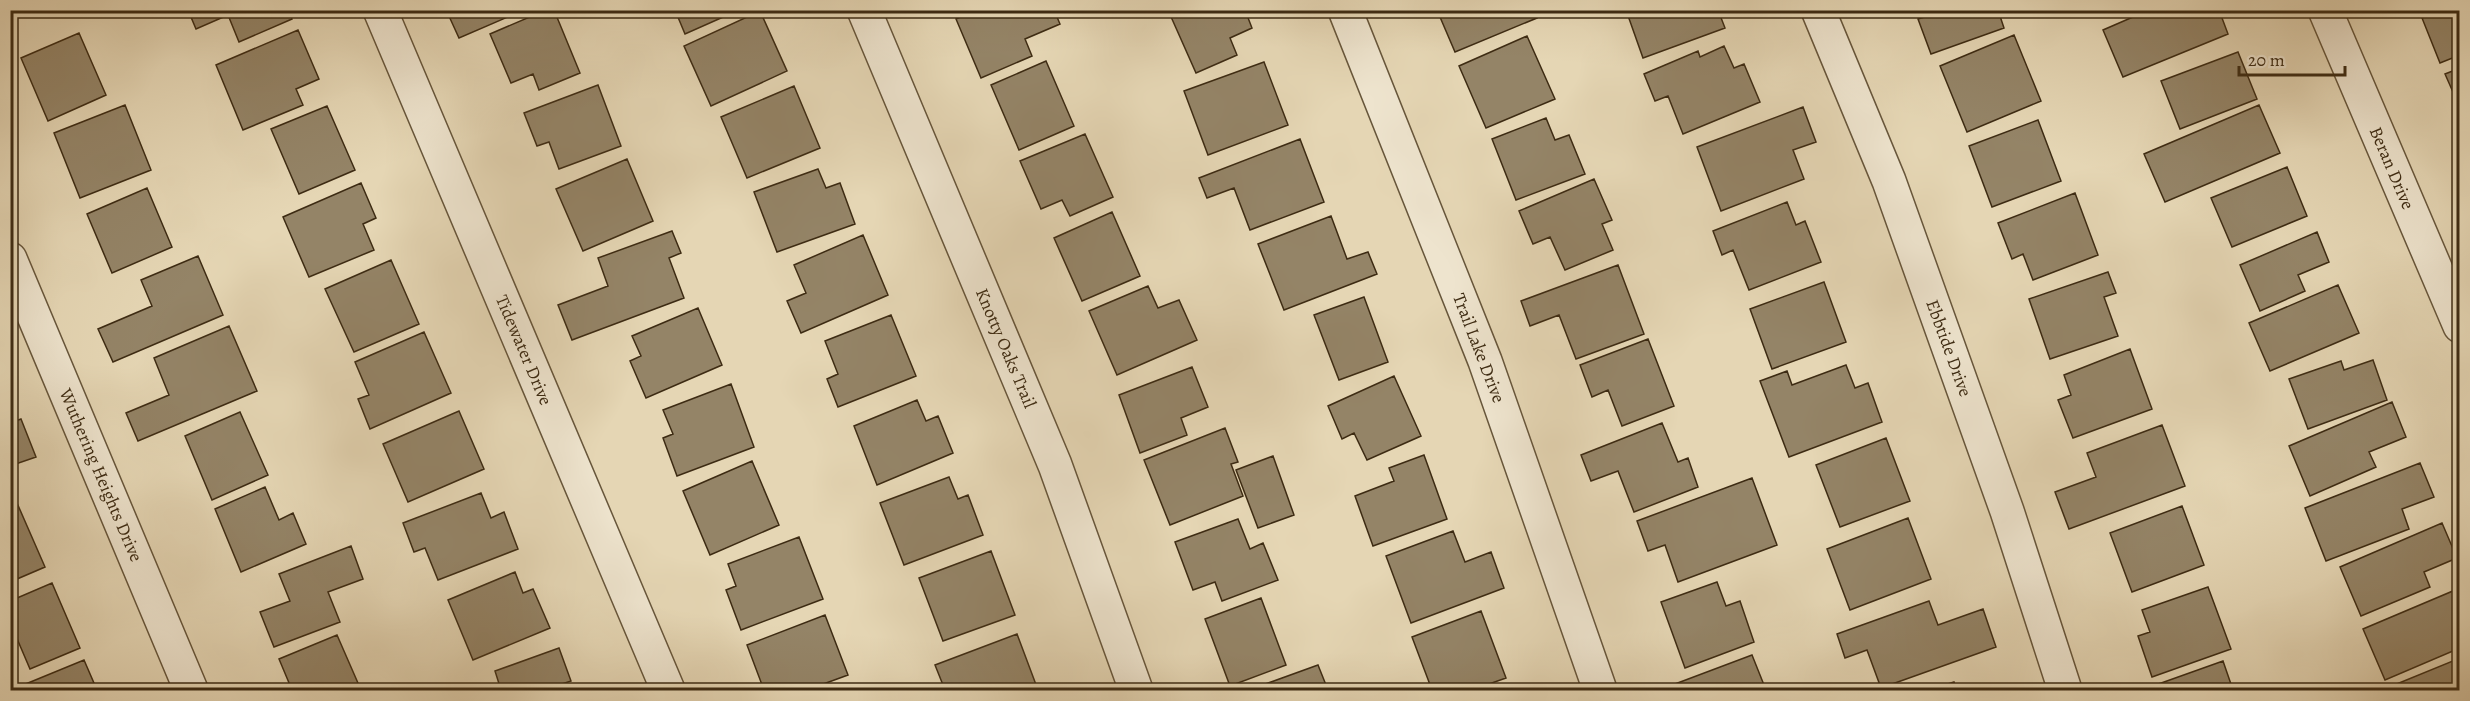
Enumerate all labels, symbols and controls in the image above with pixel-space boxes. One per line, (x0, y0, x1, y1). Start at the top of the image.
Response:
scale bar (2239, 39, 2346, 77)
text: 20 m (2248, 48, 2285, 72)
street label: Beran Drive (2364, 123, 2420, 213)
street label: Knotty Oaks Trail (970, 284, 1042, 412)
street label: Trail Lake Drive (1447, 290, 1511, 406)
street label: Tidewater Drive (490, 291, 558, 409)
street label: Ebbtide Drive (1920, 296, 1978, 400)
street label: Wuthering Heights Drive (53, 384, 148, 565)

